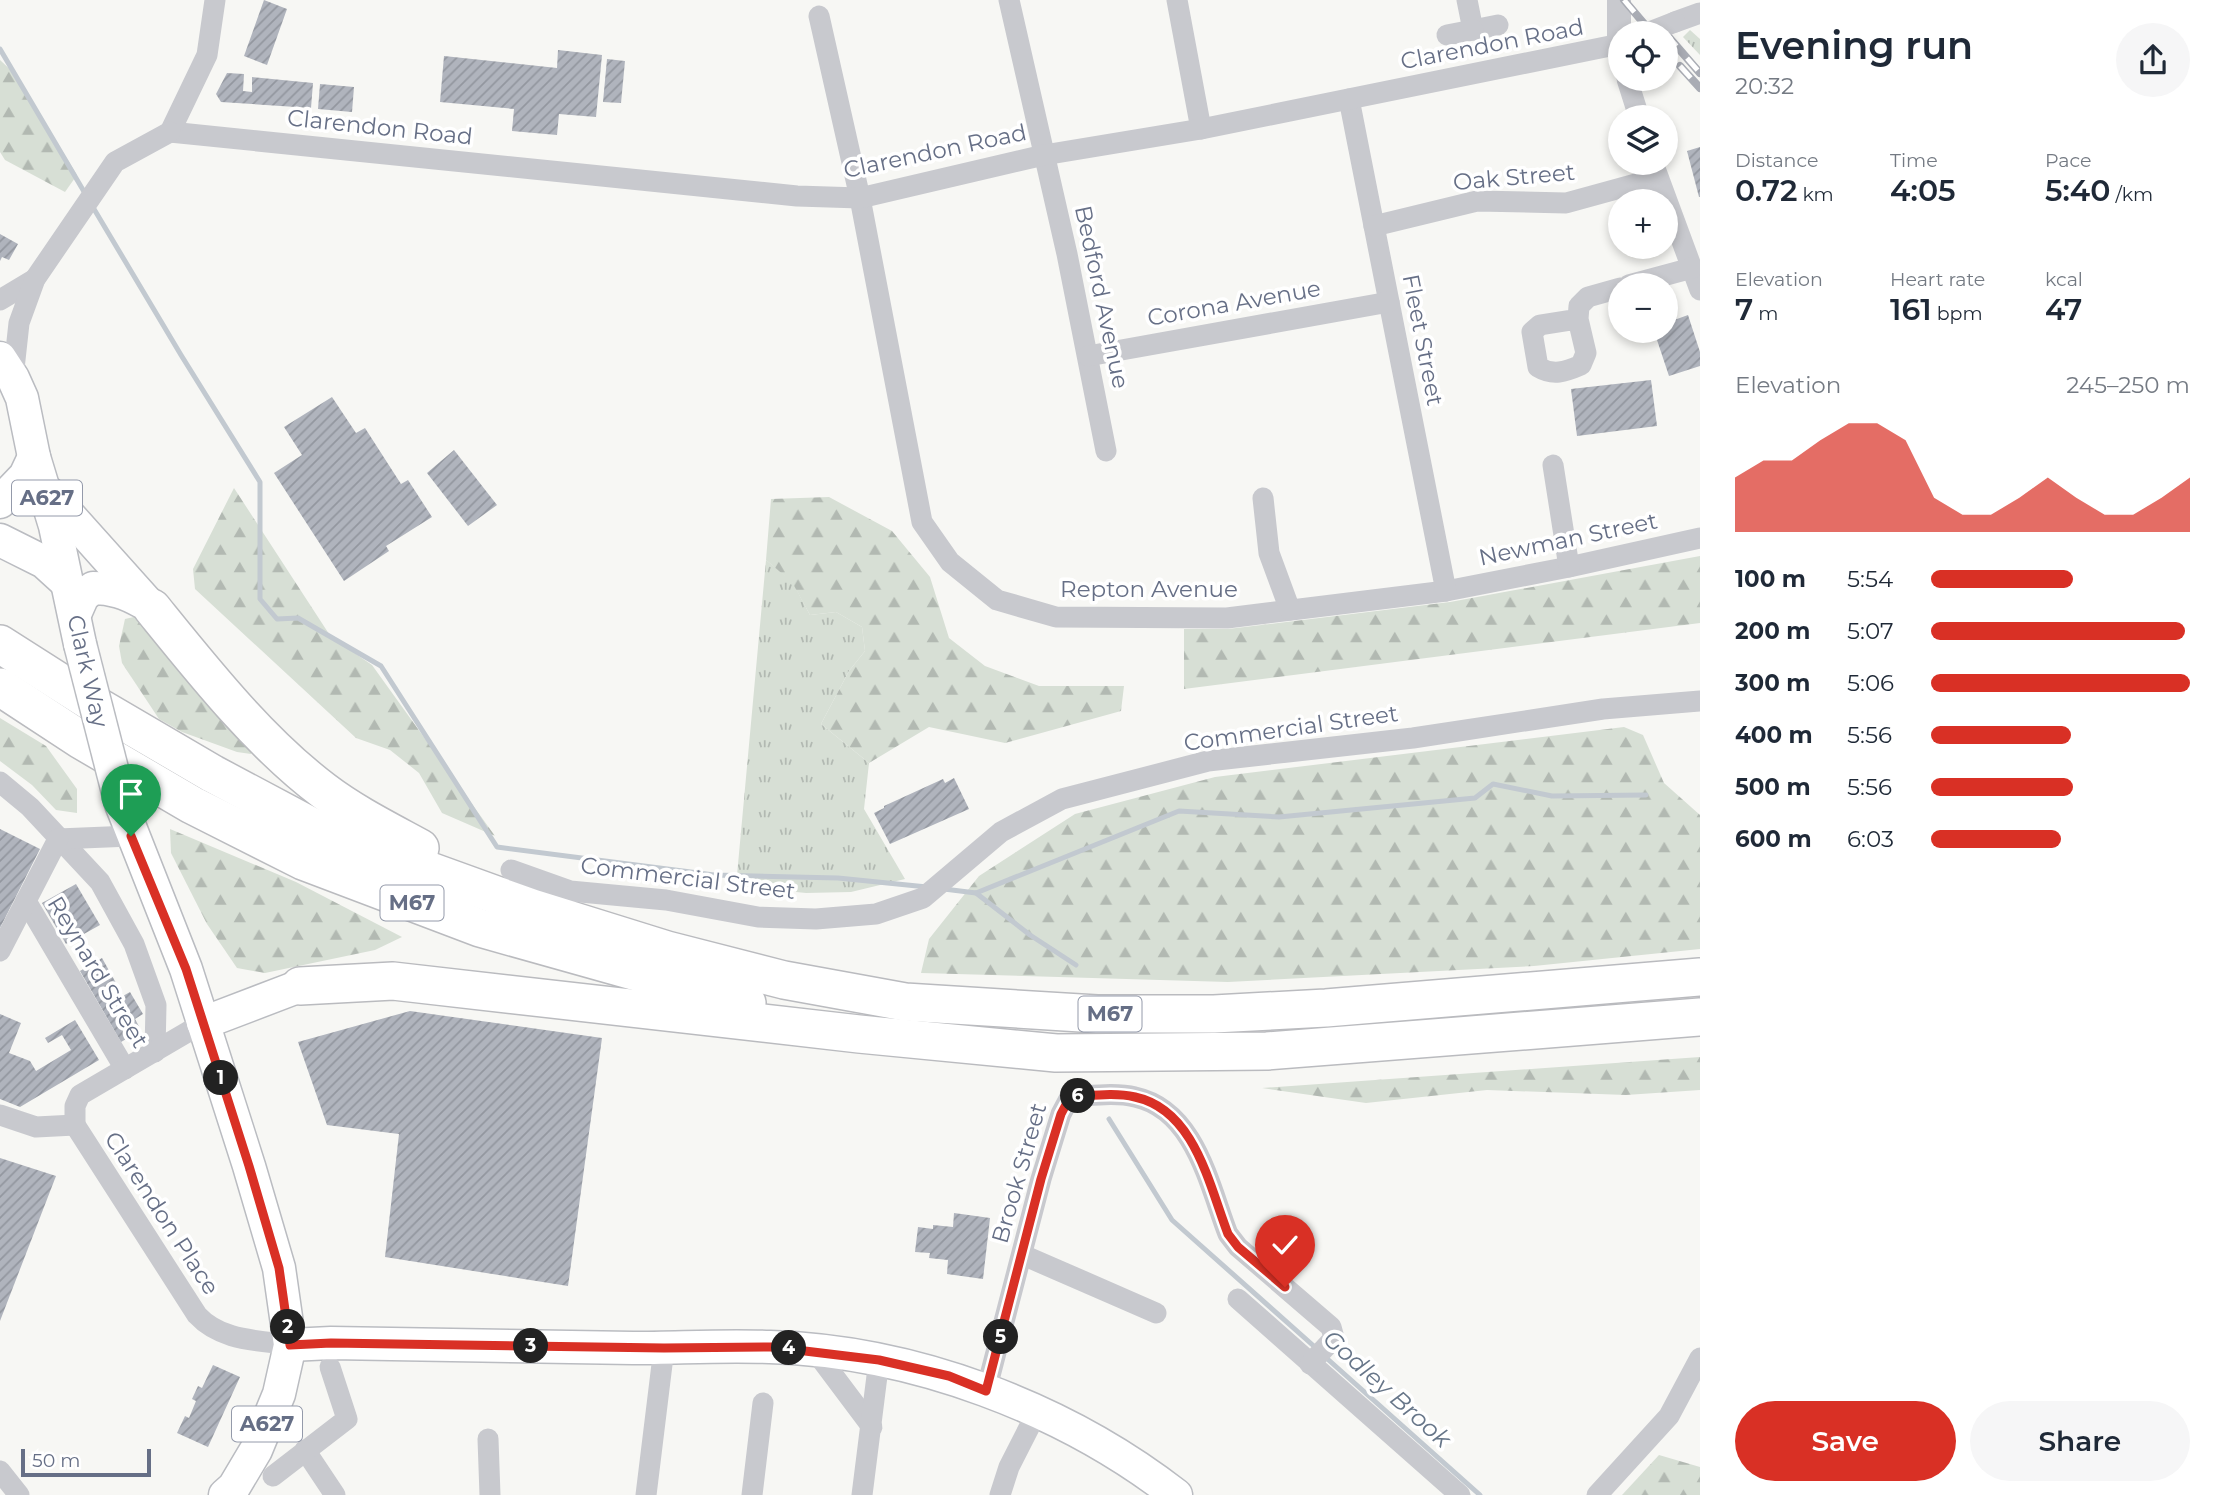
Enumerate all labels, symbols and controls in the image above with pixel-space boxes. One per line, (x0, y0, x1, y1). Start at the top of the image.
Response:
street label: Clarendon Road (1398, 12, 1586, 76)
map controls (1608, 21, 1678, 343)
button: locate (1608, 21, 1678, 91)
text: Evening run (1735, 22, 1973, 69)
button: share (2116, 23, 2190, 97)
text: 20:32 (1735, 72, 1794, 100)
street label: Clarendon Road (286, 103, 474, 151)
button: layers (1608, 105, 1678, 175)
street label: Clarendon Road (841, 118, 1029, 184)
text: Distance (1735, 149, 1818, 172)
text: Time (1890, 149, 1938, 172)
text: Pace (2045, 149, 2092, 172)
street label: Oak Street (1452, 158, 1576, 196)
text: 0.72 (1735, 172, 1797, 209)
text: 4:05 (1890, 172, 1956, 209)
text: 5:40 (2045, 172, 2110, 209)
text: km (1797, 183, 1834, 206)
text: /km (2110, 183, 2153, 206)
button: + (1608, 189, 1678, 259)
street label: Bedford Avenue (1069, 203, 1135, 391)
text: Elevation (1735, 268, 1823, 291)
text: Heart rate (1890, 268, 1985, 291)
text: kcal (2045, 268, 2083, 291)
street label: Fleet Street (1397, 272, 1449, 408)
button: − (1608, 273, 1678, 343)
street label: Corona Avenue (1145, 274, 1323, 332)
text: 7 (1735, 291, 1753, 328)
text: 161 (1890, 291, 1932, 328)
text: 47 (2045, 291, 2082, 328)
text: m (1753, 302, 1778, 325)
text: bpm (1932, 302, 1983, 325)
text: Elevation (1735, 371, 1841, 399)
text: 245–250 m (2066, 371, 2190, 399)
road number: A627 (12, 480, 82, 516)
street label: Newman Street (1476, 506, 1660, 572)
text: 100 m (1735, 565, 1806, 593)
text: 5:54 (1847, 565, 1893, 593)
street label: Repton Avenue (1060, 575, 1238, 603)
street label: Clark Way (61, 612, 115, 731)
text: 200 m (1735, 617, 1810, 645)
text: 5:07 (1847, 617, 1894, 645)
text: 300 m (1735, 669, 1811, 697)
text: 5:06 (1847, 669, 1894, 697)
street label: Commercial Street (1182, 699, 1400, 757)
text: 400 m (1735, 721, 1813, 749)
text: 5:56 (1847, 721, 1892, 749)
pin (101, 764, 161, 836)
text: 500 m (1735, 773, 1811, 801)
text: 5:56 (1847, 773, 1892, 801)
icon: arrive (112, 775, 150, 813)
text: 600 m (1735, 825, 1812, 853)
text: 6:03 (1847, 825, 1894, 853)
street label: Commercial Street (579, 851, 797, 905)
road number: M67 (380, 886, 444, 920)
street label: Reynard Street (42, 891, 154, 1053)
road number: M67 (1078, 996, 1142, 1032)
pin: 1 (204, 1060, 238, 1096)
text: 1 (217, 1066, 224, 1089)
pin: 6 (1060, 1078, 1096, 1114)
text: 6 (1071, 1084, 1084, 1107)
street label: Brook Street (986, 1100, 1052, 1246)
street label: Clarendon Place (99, 1126, 225, 1300)
pin (1255, 1215, 1315, 1287)
icon: check (1266, 1226, 1304, 1264)
pin: 2 (270, 1310, 306, 1344)
text: 2 (282, 1315, 293, 1338)
pin: 5 (984, 1320, 1018, 1354)
water label: Godley Brook (1318, 1324, 1458, 1455)
text: 5 (995, 1325, 1006, 1348)
pin: 3 (514, 1328, 548, 1364)
pin: 4 (772, 1330, 806, 1366)
text: 3 (525, 1334, 536, 1357)
text: 4 (782, 1336, 795, 1359)
button: Save (1735, 1401, 1956, 1481)
button: Share (1970, 1401, 2190, 1481)
road number: A627 (232, 1406, 302, 1442)
scale bar (21, 1446, 150, 1478)
text: 50 m (32, 1449, 80, 1472)

